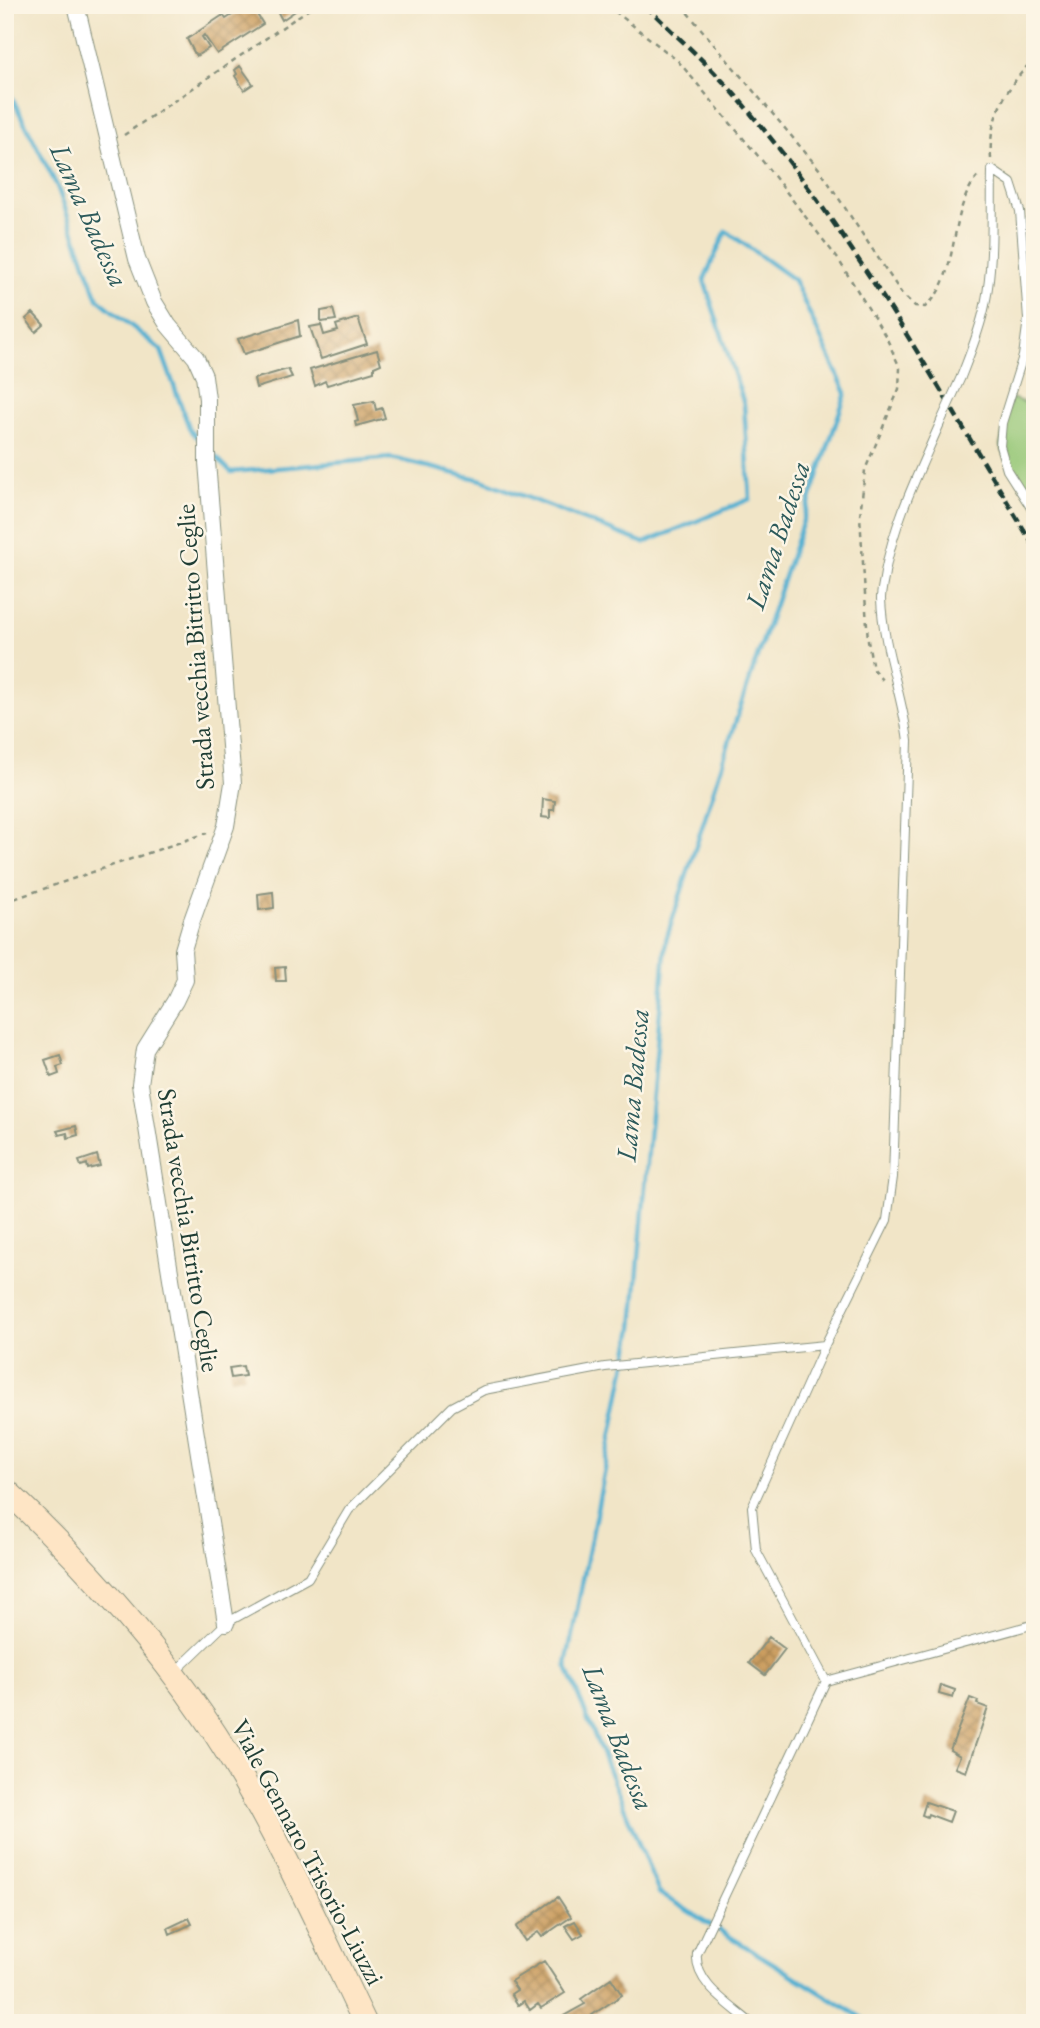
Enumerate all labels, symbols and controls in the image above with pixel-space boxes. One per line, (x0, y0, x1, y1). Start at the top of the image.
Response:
water label: Lama Badessa (42, 136, 138, 293)
water label: Lama Badessa (736, 456, 818, 615)
street label: Strada vecchia Bitritto Ceglie (168, 503, 222, 791)
water label: Lama Badessa (607, 1007, 657, 1164)
street label: Strada vecchia Bitritto Ceglie (150, 1086, 228, 1374)
water label: Lama Badessa (574, 1658, 663, 1815)
street label: Viale Gennaro Trisorio-Liuzzi (223, 1713, 393, 1991)

